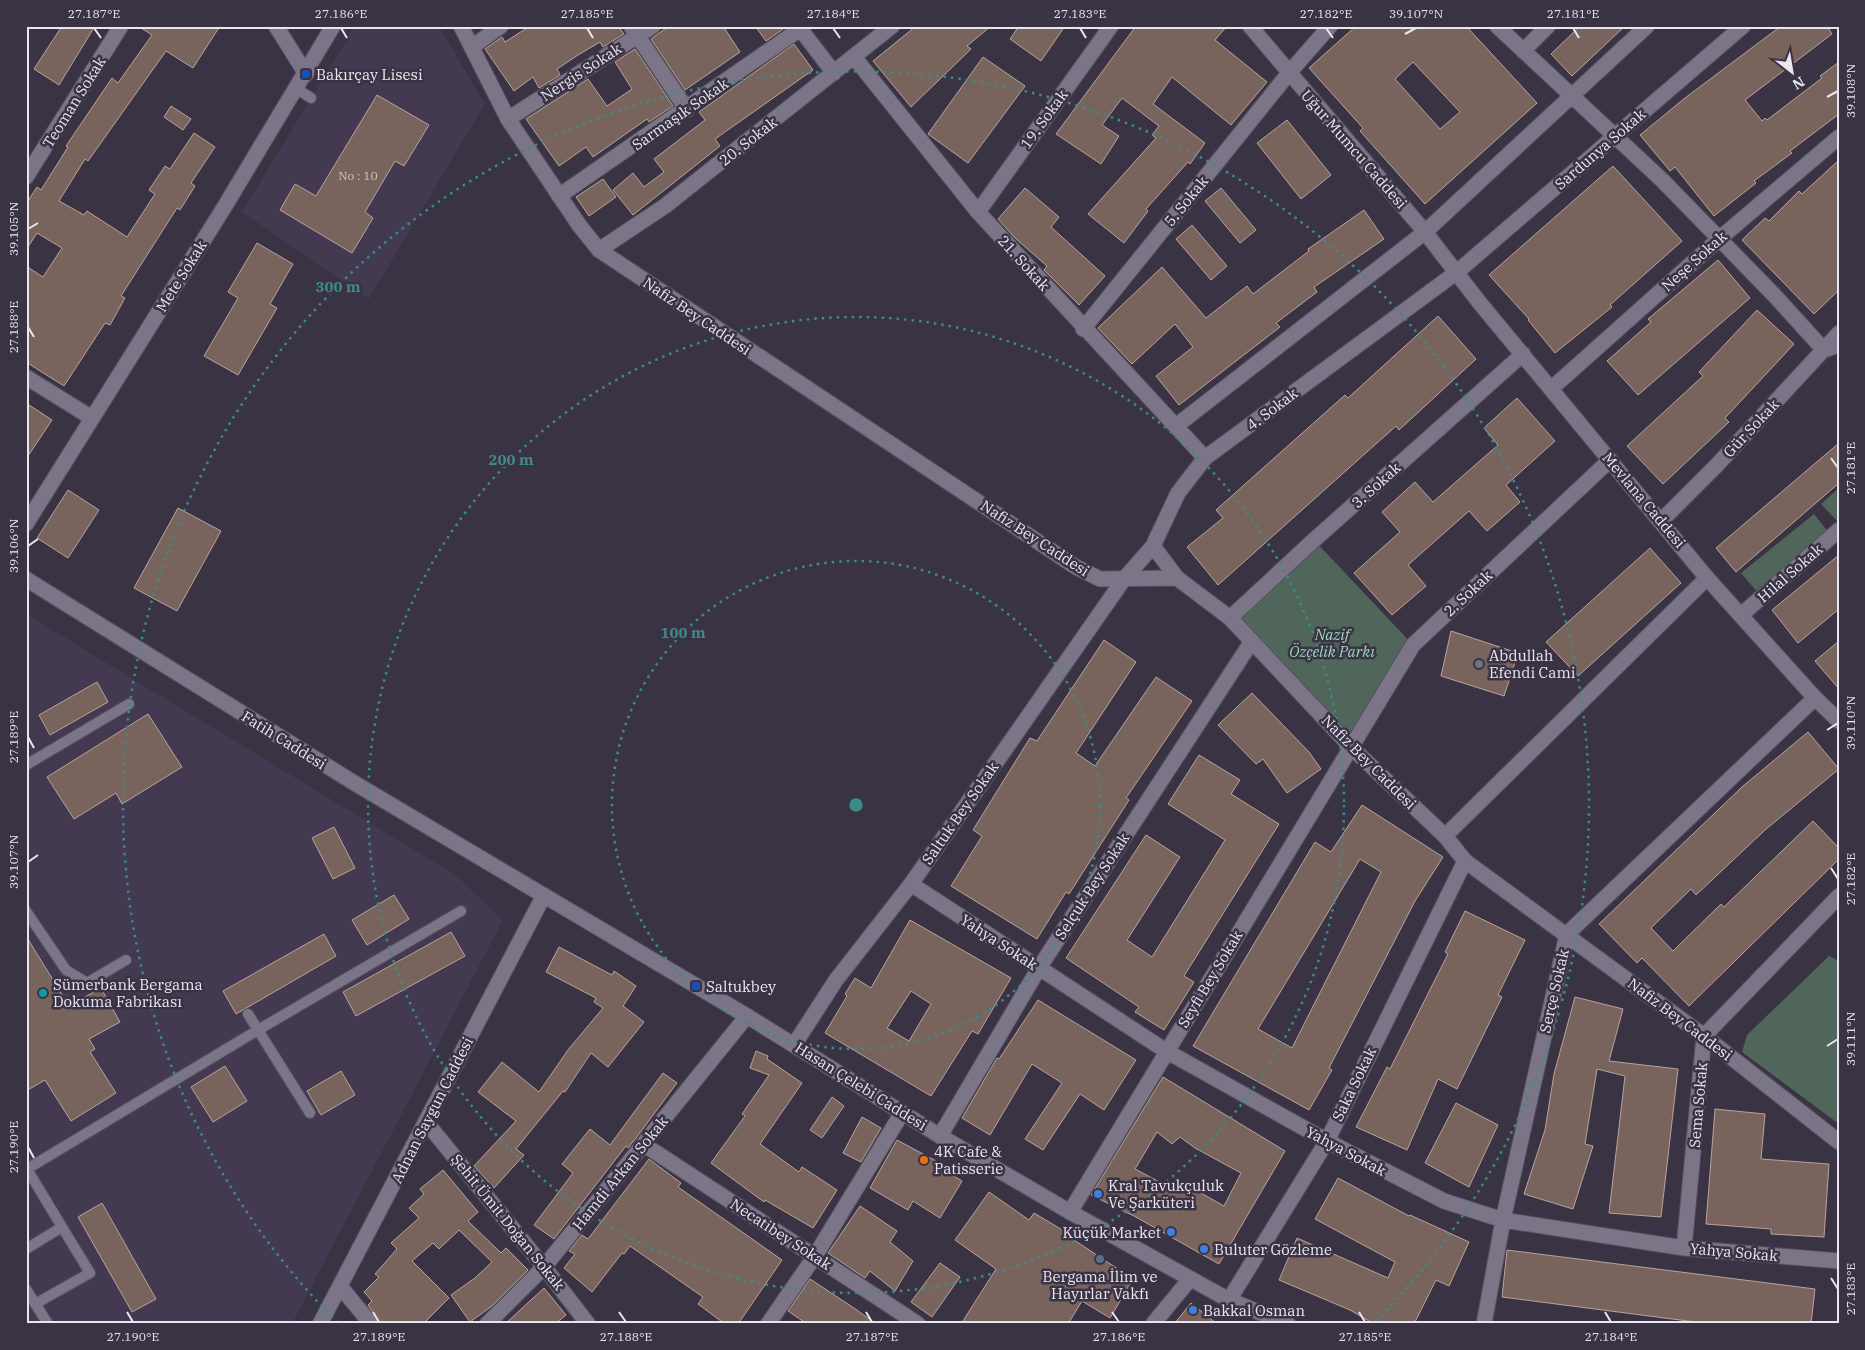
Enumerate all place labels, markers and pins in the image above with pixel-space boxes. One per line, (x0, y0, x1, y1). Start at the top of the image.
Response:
place label: Bakırçay Lisesi (316, 65, 423, 84)
marker: Bakırçay Lisesi (300, 68, 312, 80)
place label: Abdullah Efendi Cami (1489, 646, 1576, 682)
marker: Abdullah Efendi Cami (1473, 658, 1485, 670)
centre of rings (847, 796, 865, 814)
place label: Sümerbank Bergama Dokuma Fabrikası (53, 975, 203, 1011)
place label: Saltukbey (706, 977, 776, 996)
marker: Saltukbey (690, 980, 702, 992)
marker: Sümerbank Bergama Dokuma Fabrikası (37, 987, 49, 999)
place label: 4K Cafe & Patisserie (934, 1142, 1003, 1178)
marker: 4K Cafe & Patisserie (918, 1154, 930, 1166)
place label: Kral Tavukçuluk Ve Şarküteri (1108, 1176, 1224, 1212)
marker: Kral Tavukçuluk Ve Şarküteri (1092, 1188, 1104, 1200)
place label: Küçük Market (1062, 1223, 1161, 1242)
marker: Küçük Market (1165, 1226, 1177, 1238)
place label: Buluter Gözleme (1214, 1240, 1332, 1259)
marker: Buluter Gözleme (1198, 1243, 1210, 1255)
marker: Bergama İlim ve Hayırlar Vakfı (1094, 1253, 1106, 1265)
place label: Bergama İlim ve Hayırlar Vakfı (1042, 1267, 1158, 1303)
place label: Bakkal Osman (1203, 1301, 1305, 1320)
marker: Bakkal Osman (1187, 1304, 1199, 1316)

